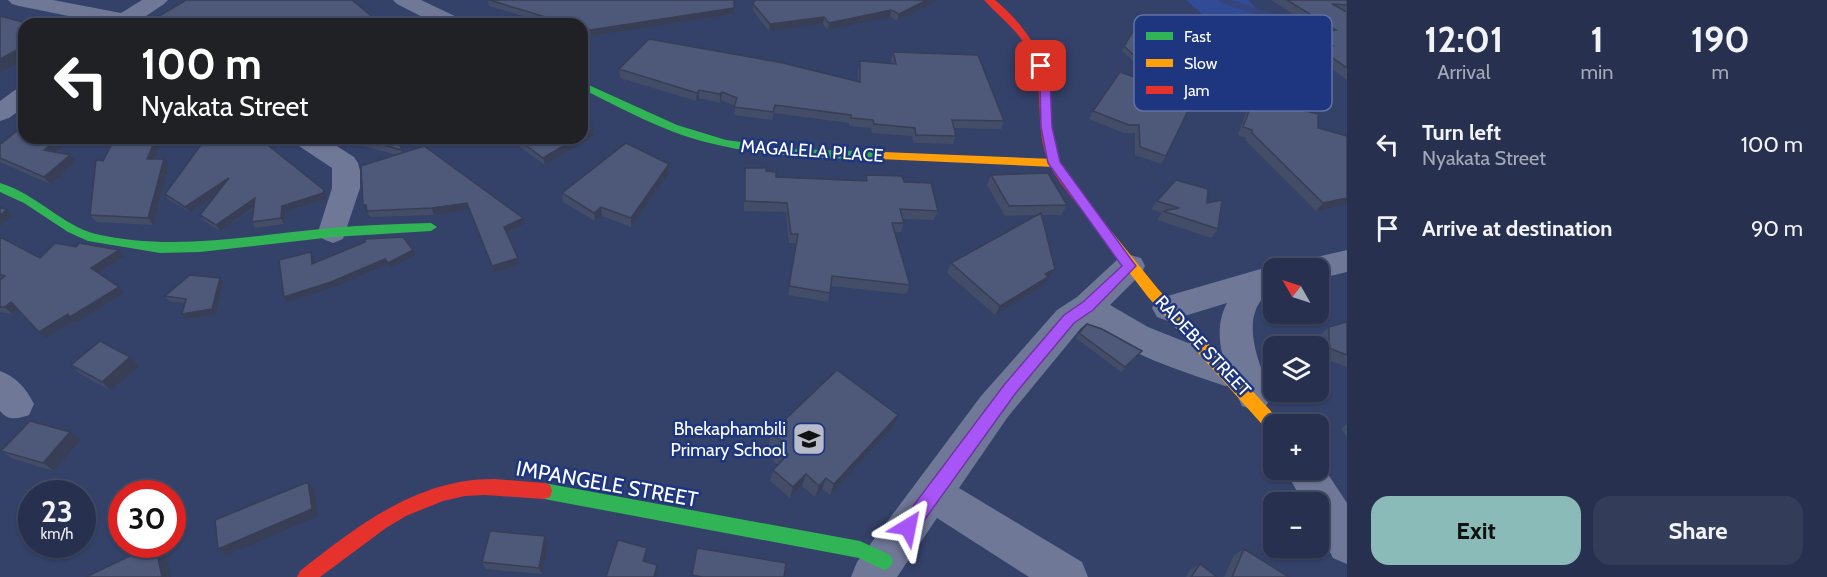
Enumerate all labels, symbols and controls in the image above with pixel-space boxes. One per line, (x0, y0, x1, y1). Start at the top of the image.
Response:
legend (1134, 15, 1332, 111)
text: 12:01 (1424, 17, 1503, 61)
text: 1 (1590, 17, 1604, 61)
text: 190 (1691, 17, 1750, 61)
text: Fast (1184, 27, 1212, 46)
text: 100 m (141, 38, 262, 90)
pin (1015, 40, 1066, 91)
icon: left (42, 42, 120, 120)
icon: arrive (1024, 49, 1057, 82)
text: Slow (1184, 54, 1218, 73)
text: Arrival (1437, 60, 1490, 84)
text: min (1581, 60, 1614, 84)
text: m (1711, 60, 1729, 84)
text: Jam (1183, 81, 1210, 100)
text: Nyakata Street (141, 90, 308, 123)
text: Turn left (1422, 119, 1501, 146)
icon: left (1371, 128, 1404, 161)
text: 100 m (1741, 131, 1803, 158)
street label: MAGALELA PLACE (740, 135, 884, 167)
text: Nyakata Street (1422, 146, 1546, 170)
icon: arrive (1371, 212, 1404, 245)
text: Arrive at destination (1422, 215, 1612, 242)
text: 90 m (1751, 215, 1803, 242)
north arrow (1263, 258, 1329, 324)
map controls (1263, 258, 1329, 558)
street label: RADEBE STREET (1151, 291, 1256, 401)
button: layers (1263, 336, 1329, 402)
button: + (1263, 414, 1329, 480)
place label: Bhekaphambili Primary School (671, 418, 787, 461)
school or university icon: Bhekaphambili Primary School (791, 421, 827, 457)
street label: IMPANGELE STREET (514, 455, 700, 512)
speed limit sign: 30 (108, 480, 186, 558)
button: − (1263, 492, 1329, 558)
text: 23 (41, 493, 73, 530)
position arrow (876, 495, 940, 559)
button: Exit (1371, 496, 1581, 565)
button: Share (1593, 496, 1803, 565)
text: km/h (41, 525, 73, 543)

